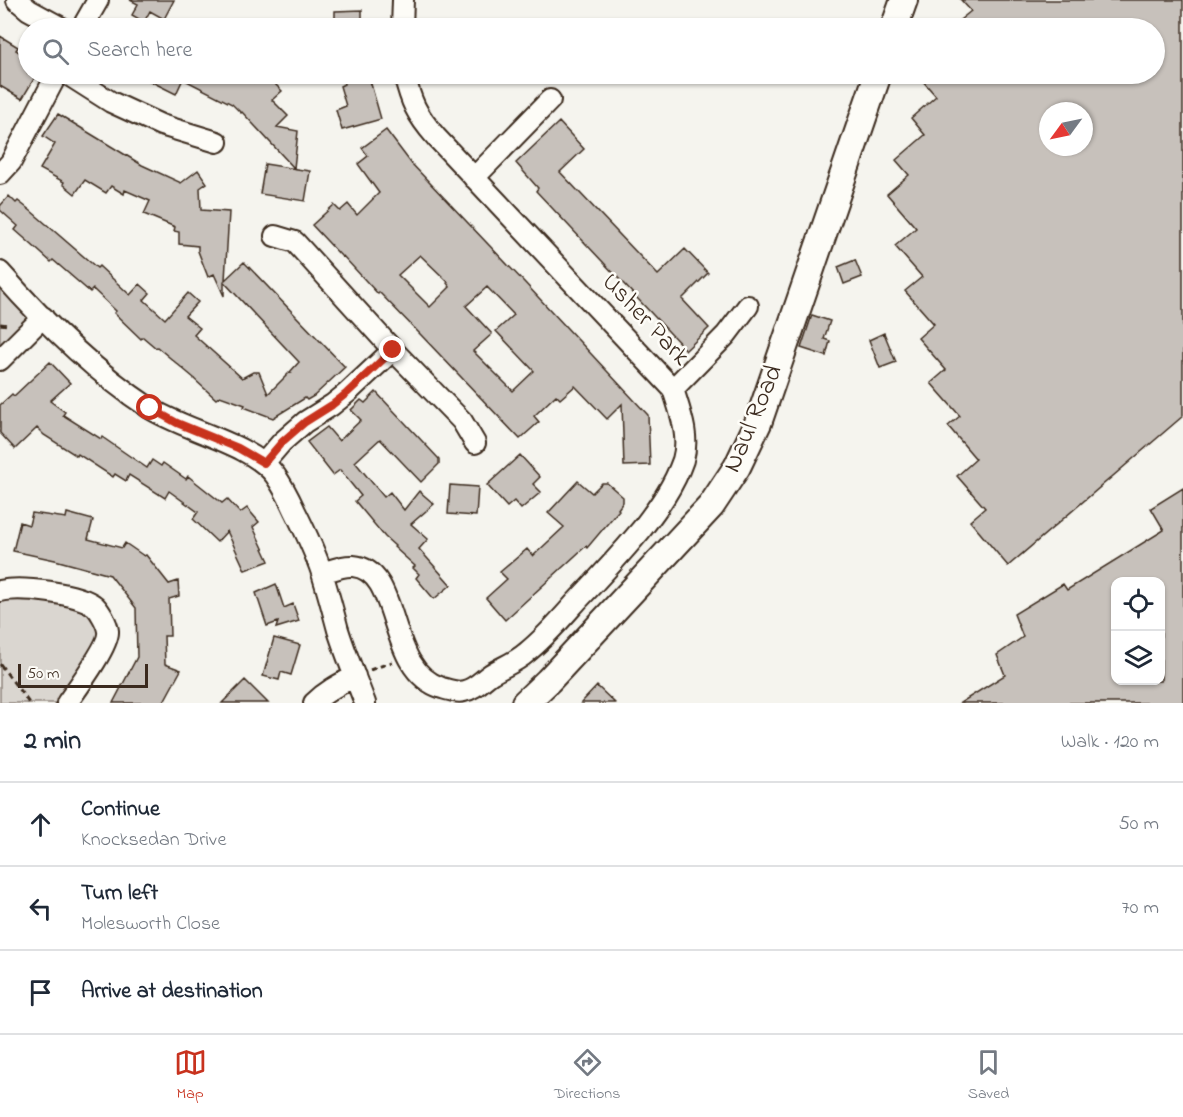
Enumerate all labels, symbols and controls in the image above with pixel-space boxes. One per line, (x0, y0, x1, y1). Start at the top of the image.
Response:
search box (18, 18, 1165, 84)
icon: search (39, 35, 72, 68)
text: Search here (87, 35, 192, 67)
north arrow (1039, 102, 1093, 156)
street label: Usher Park (592, 265, 699, 376)
route end (379, 336, 405, 362)
street label: Naul Road (714, 359, 794, 479)
route start (136, 394, 162, 420)
map controls (1111, 577, 1165, 685)
button: locate (1111, 577, 1165, 631)
button: layers (1111, 631, 1165, 685)
scale bar (18, 661, 148, 688)
text: 50 m (27, 662, 59, 686)
text: 2 min (24, 723, 81, 761)
text: Walk · 120 m (1061, 728, 1159, 757)
text: Continue (81, 794, 160, 826)
icon: ahead (24, 808, 57, 841)
text: 50 m (1118, 810, 1159, 839)
text: Knocksedan Drive (81, 826, 226, 855)
text: Turn left (81, 878, 158, 910)
icon: left (24, 892, 57, 925)
text: 70 m (1122, 894, 1159, 923)
text: Molesworth Close (81, 910, 220, 939)
icon: arrive (24, 976, 57, 1009)
text: Arrive at destination (81, 976, 263, 1008)
tab: Map (174, 1046, 207, 1106)
tab: Directions (554, 1046, 620, 1106)
tab: Saved (968, 1046, 1009, 1106)

